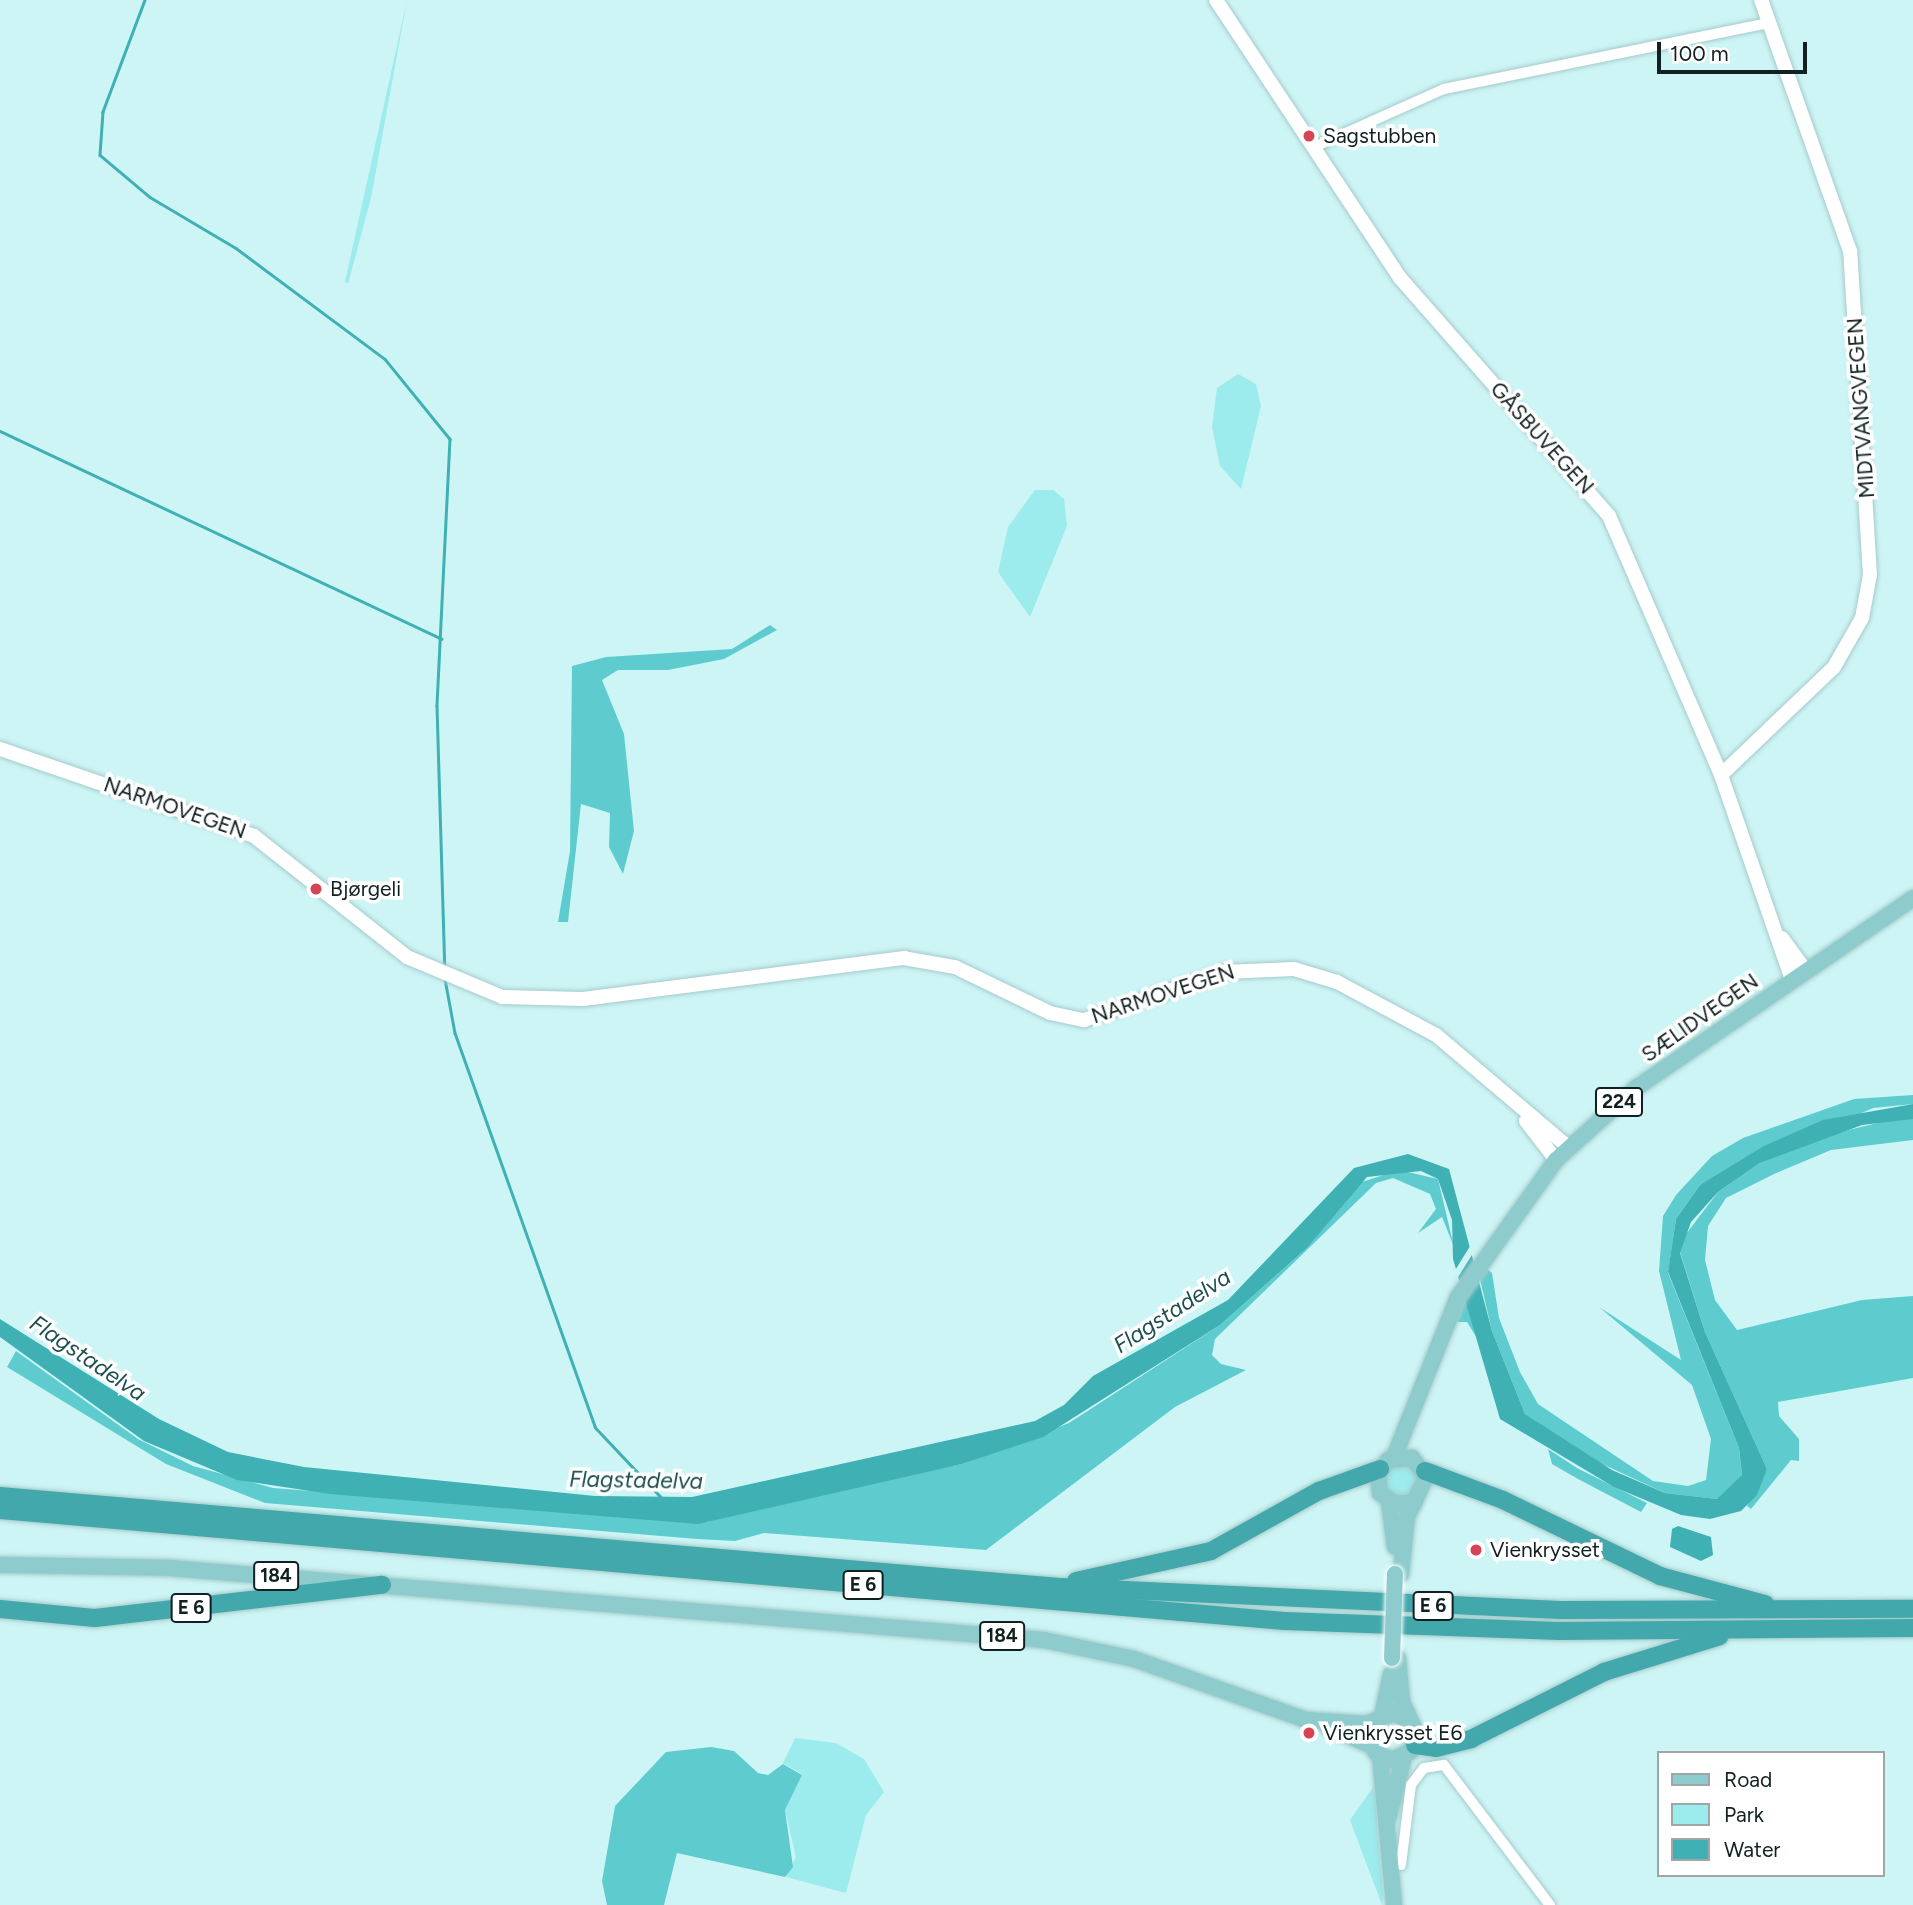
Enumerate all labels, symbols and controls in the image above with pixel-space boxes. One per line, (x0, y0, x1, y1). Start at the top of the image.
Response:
scale bar (1661, 28, 1812, 72)
text: 100 m (1670, 41, 1729, 66)
place label: Sagstubben (1323, 123, 1436, 149)
marker: Sagstubben (1301, 128, 1317, 144)
street label: MIDTVANGVEGEN (1842, 317, 1880, 499)
street label: GÅSBUVEGEN (1485, 377, 1599, 499)
street label: NARMOVEGEN (100, 772, 250, 844)
place label: Bjørgeli (330, 876, 401, 902)
marker: Bjørgeli (308, 881, 324, 897)
street label: NARMOVEGEN (1088, 959, 1238, 1029)
street label: SÆLIDVEGEN (1637, 969, 1763, 1067)
road number: 224 (1594, 1086, 1644, 1118)
water label: Flagstadelva (1108, 1263, 1236, 1359)
water label: Flagstadelva (25, 1309, 151, 1407)
water label: Flagstadelva (569, 1465, 703, 1495)
place label: Vienkrysset (1490, 1537, 1600, 1563)
marker: Vienkrysset (1468, 1542, 1484, 1558)
road number: 184 (252, 1560, 300, 1592)
road number: E 6 (842, 1569, 884, 1600)
road number: E 6 (1412, 1590, 1454, 1622)
road number: E 6 (170, 1592, 212, 1624)
road number: 184 (978, 1620, 1026, 1652)
place label: Vienkrysset E6 (1323, 1720, 1462, 1746)
marker: Vienkrysset E6 (1301, 1725, 1317, 1741)
legend (1658, 1751, 1885, 1877)
text: Road (1724, 1767, 1772, 1792)
text: Park (1724, 1802, 1764, 1827)
text: Water (1724, 1837, 1780, 1862)

